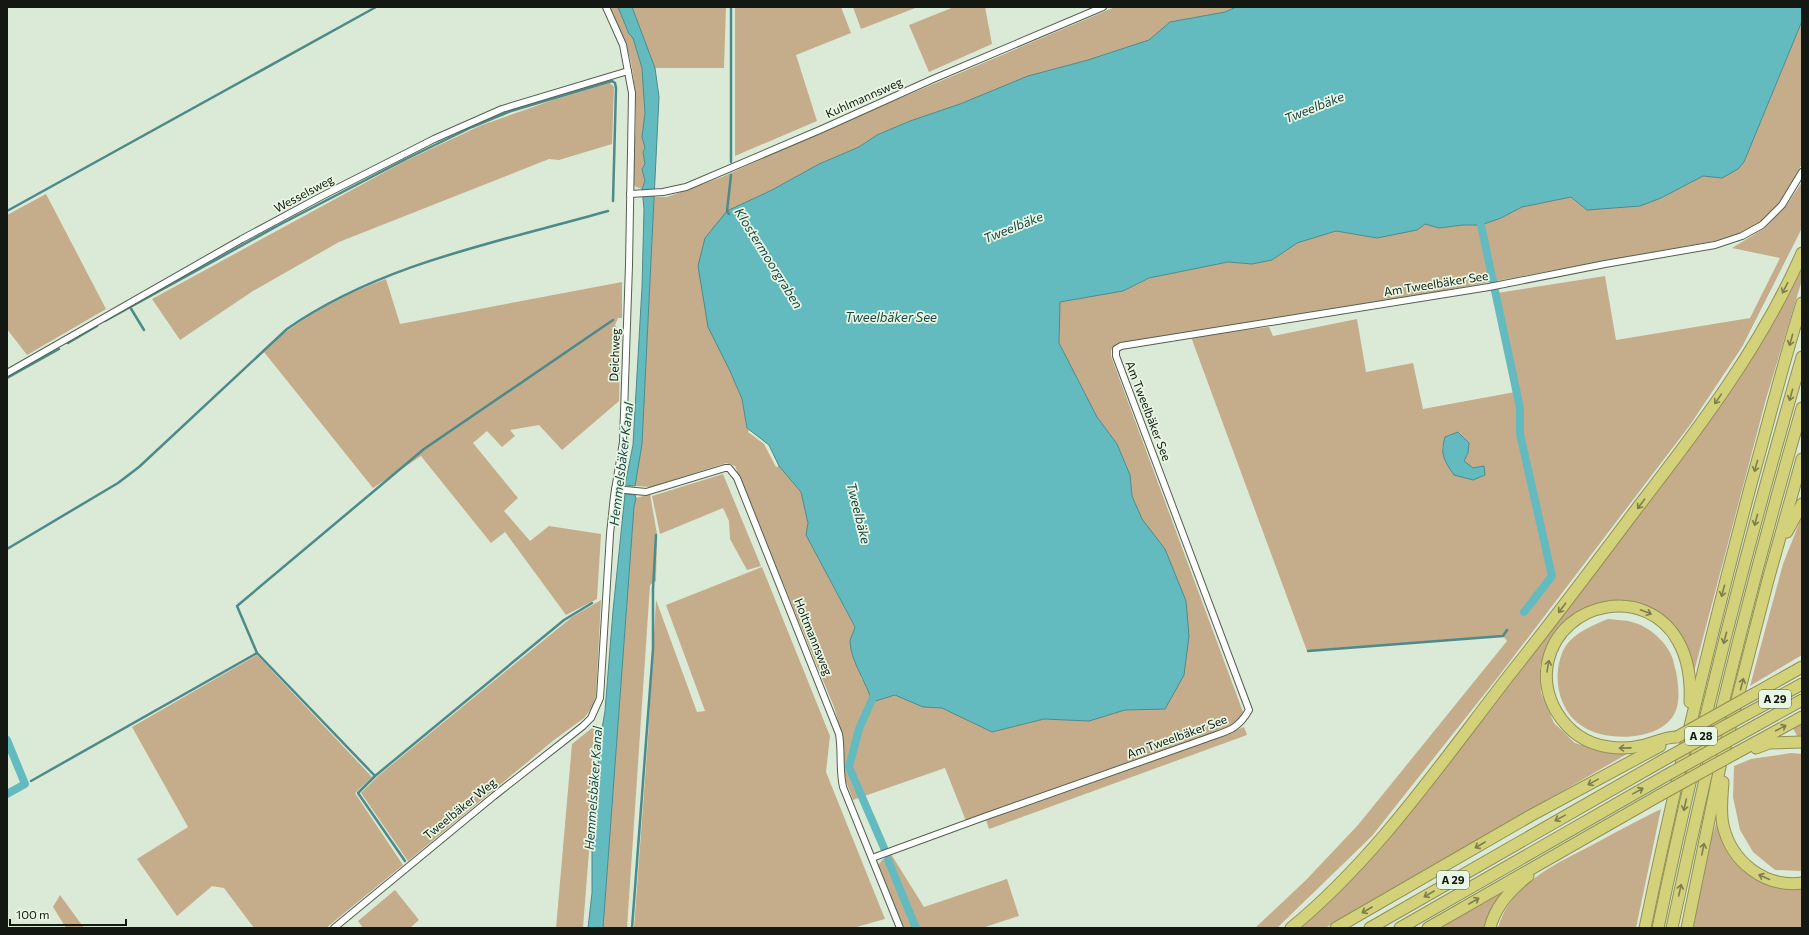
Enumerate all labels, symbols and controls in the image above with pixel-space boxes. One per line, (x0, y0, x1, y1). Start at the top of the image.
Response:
street label: Kuhlmannsweg (823, 74, 905, 120)
water label: Tweelbäke (1282, 88, 1346, 126)
street label: Wesselsweg (271, 171, 336, 215)
water label: Klostermoorgraben (732, 205, 806, 311)
water label: Tweelbäke (981, 208, 1045, 246)
street label: Am Tweelbäker See (1383, 268, 1489, 298)
one-way arrow (1780, 282, 1788, 294)
water label: Tweelbäker See (845, 309, 937, 325)
street label: Deichweg (606, 328, 622, 382)
one-way arrow (1787, 334, 1794, 347)
street label: Am Tweelbäker See (1123, 359, 1174, 463)
one-way arrow (1787, 388, 1794, 401)
one-way arrow (1714, 394, 1722, 405)
water label: Hemmelsbäker Kanal (605, 401, 637, 527)
one-way arrow (1752, 459, 1760, 472)
water label: Tweelbäke (844, 481, 874, 546)
one-way arrow (1637, 499, 1645, 510)
one-way arrow (1752, 513, 1759, 526)
one-way arrow (1719, 585, 1726, 598)
street label: Holtmannsweg (792, 596, 836, 678)
one-way arrow (1558, 602, 1566, 613)
one-way arrow (1639, 608, 1651, 616)
one-way arrow (1721, 631, 1728, 644)
one-way arrow (1544, 660, 1552, 673)
one-way arrow (1739, 677, 1746, 690)
road number: A 29 (1759, 690, 1791, 708)
street label: Am Tweelbäker See (1125, 711, 1229, 761)
one-way arrow (1775, 724, 1787, 732)
water label: Hemmelsbäker Kanal (581, 725, 605, 850)
road number: A 28 (1685, 727, 1717, 745)
one-way arrow (1619, 744, 1632, 752)
street label: Tweelbäker Weg (420, 774, 499, 842)
one-way arrow (1587, 778, 1599, 786)
one-way arrow (1632, 787, 1644, 795)
one-way arrow (1680, 798, 1688, 811)
one-way arrow (1554, 815, 1566, 823)
one-way arrow (1474, 842, 1486, 850)
one-way arrow (1699, 842, 1707, 855)
road number: A 29 (1437, 871, 1469, 889)
one-way arrow (1759, 873, 1771, 880)
one-way arrow (1677, 884, 1685, 897)
one-way arrow (1423, 890, 1435, 898)
one-way arrow (1468, 897, 1480, 905)
scale bar (10, 901, 126, 927)
text: 100 m (16, 907, 50, 921)
one-way arrow (1361, 907, 1373, 915)

